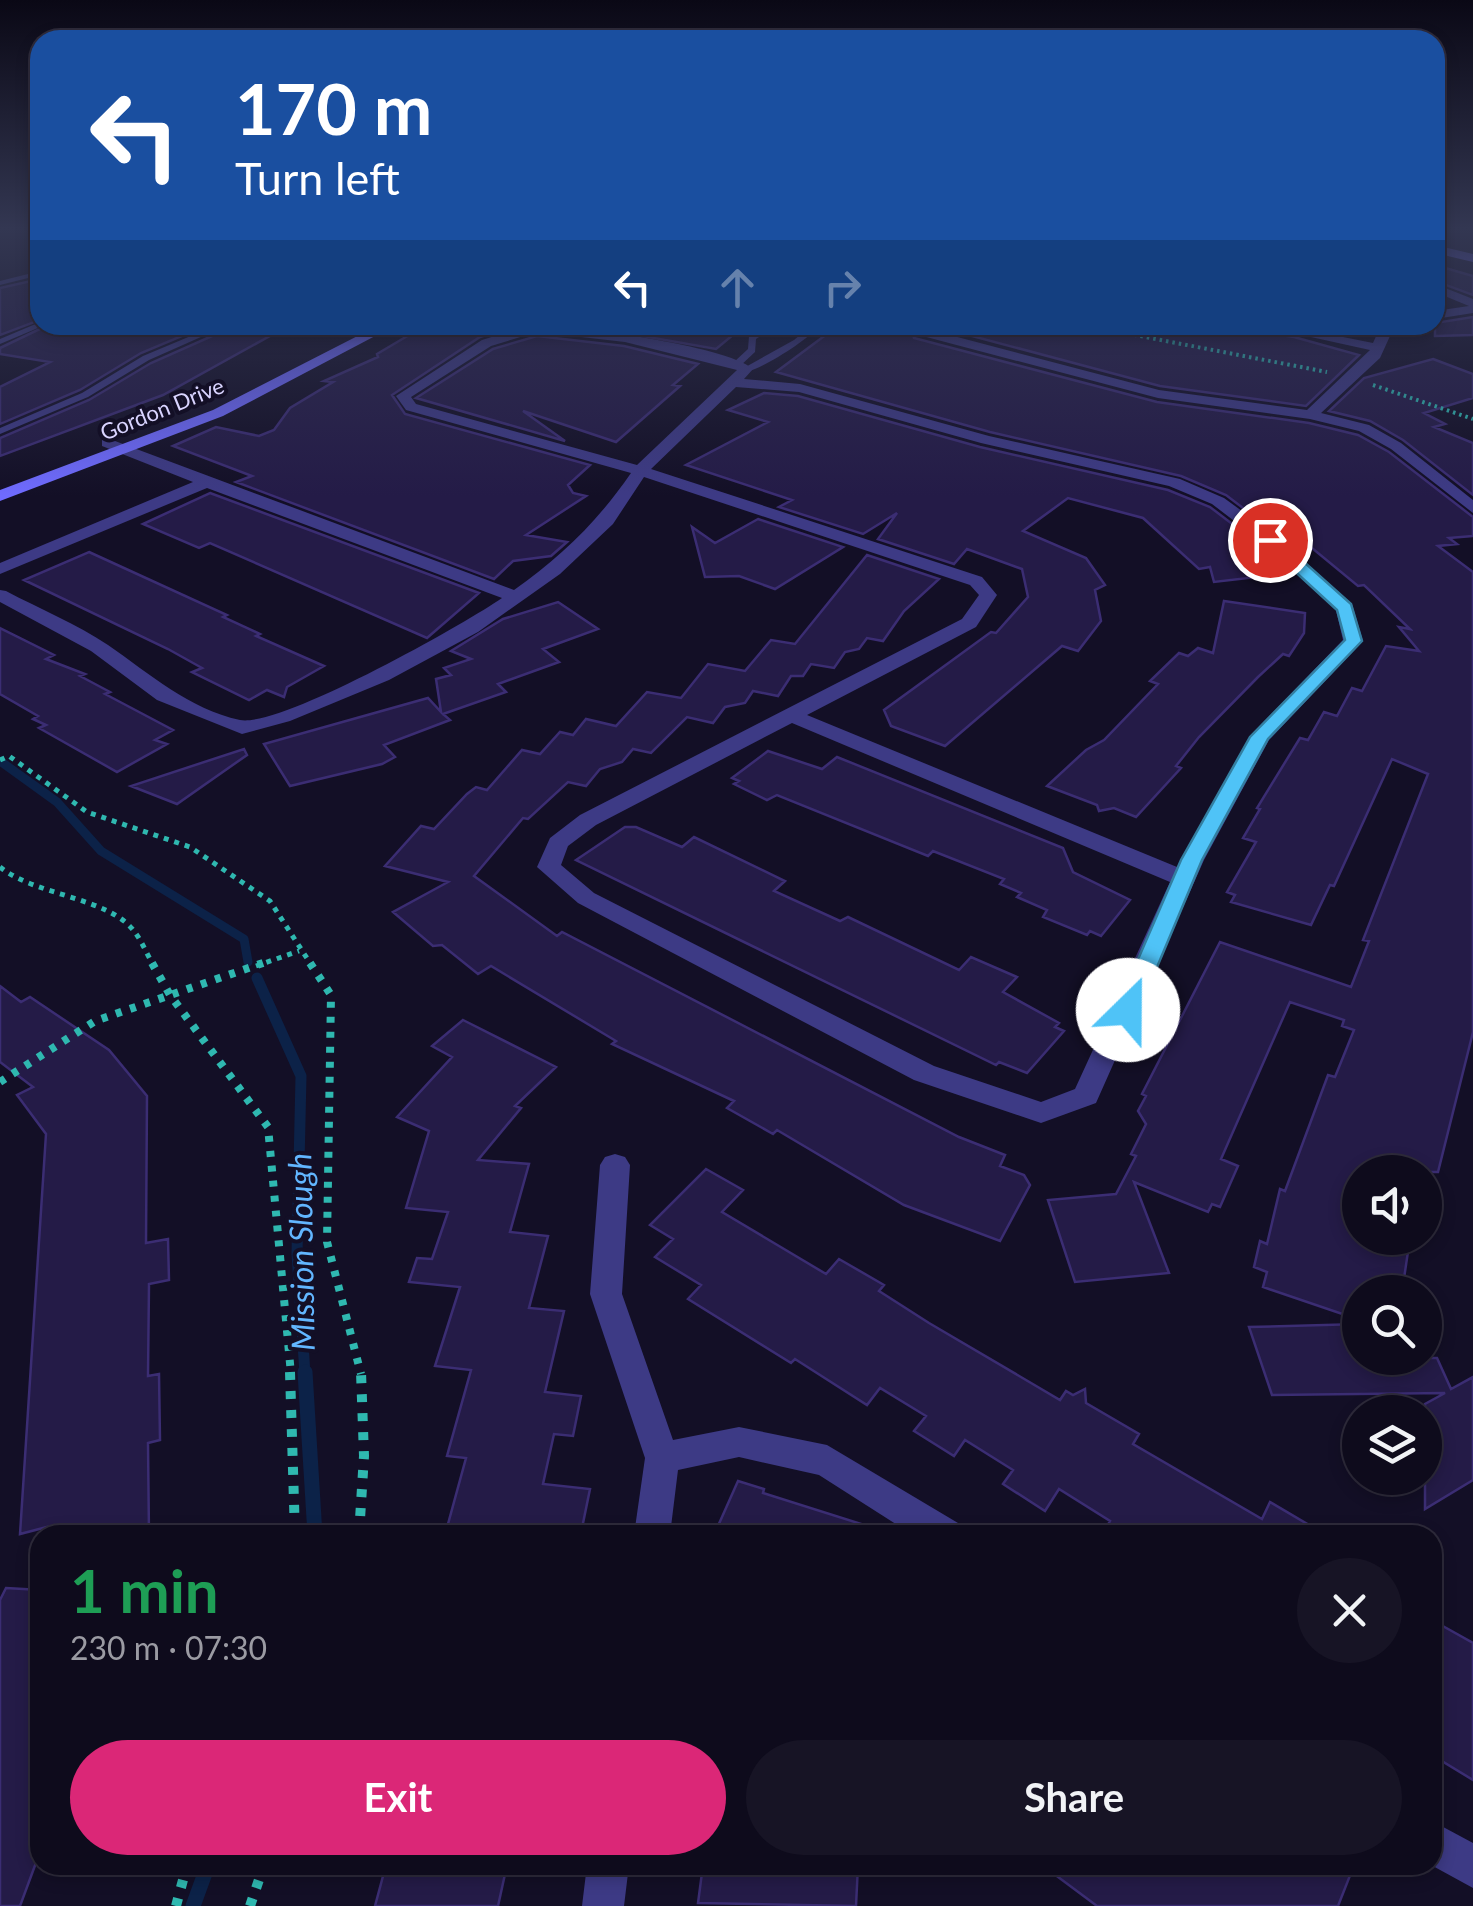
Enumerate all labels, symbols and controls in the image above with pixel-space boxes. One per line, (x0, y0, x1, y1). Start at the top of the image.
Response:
text: 170 m (235, 66, 432, 150)
icon: left (70, 70, 200, 200)
text: Turn left (235, 151, 400, 205)
icon: left (605, 260, 660, 315)
icon: ahead (710, 260, 765, 315)
icon: right (815, 260, 870, 315)
street label: Gordon Drive (96, 371, 228, 446)
pin (1228, 498, 1313, 583)
icon: arrive (1243, 513, 1298, 568)
position arrow (1076, 958, 1180, 1062)
water label: Mission Slough (279, 1153, 322, 1351)
map controls (1342, 1155, 1442, 1495)
button: sound (1342, 1155, 1442, 1255)
button: search (1342, 1275, 1442, 1375)
button: layers (1342, 1395, 1442, 1495)
text: 1 min (70, 1554, 219, 1626)
button: close (1297, 1558, 1402, 1663)
text: 230 m · 07:30 (70, 1628, 267, 1667)
button: Exit (70, 1740, 726, 1855)
button: Share (746, 1740, 1402, 1855)

